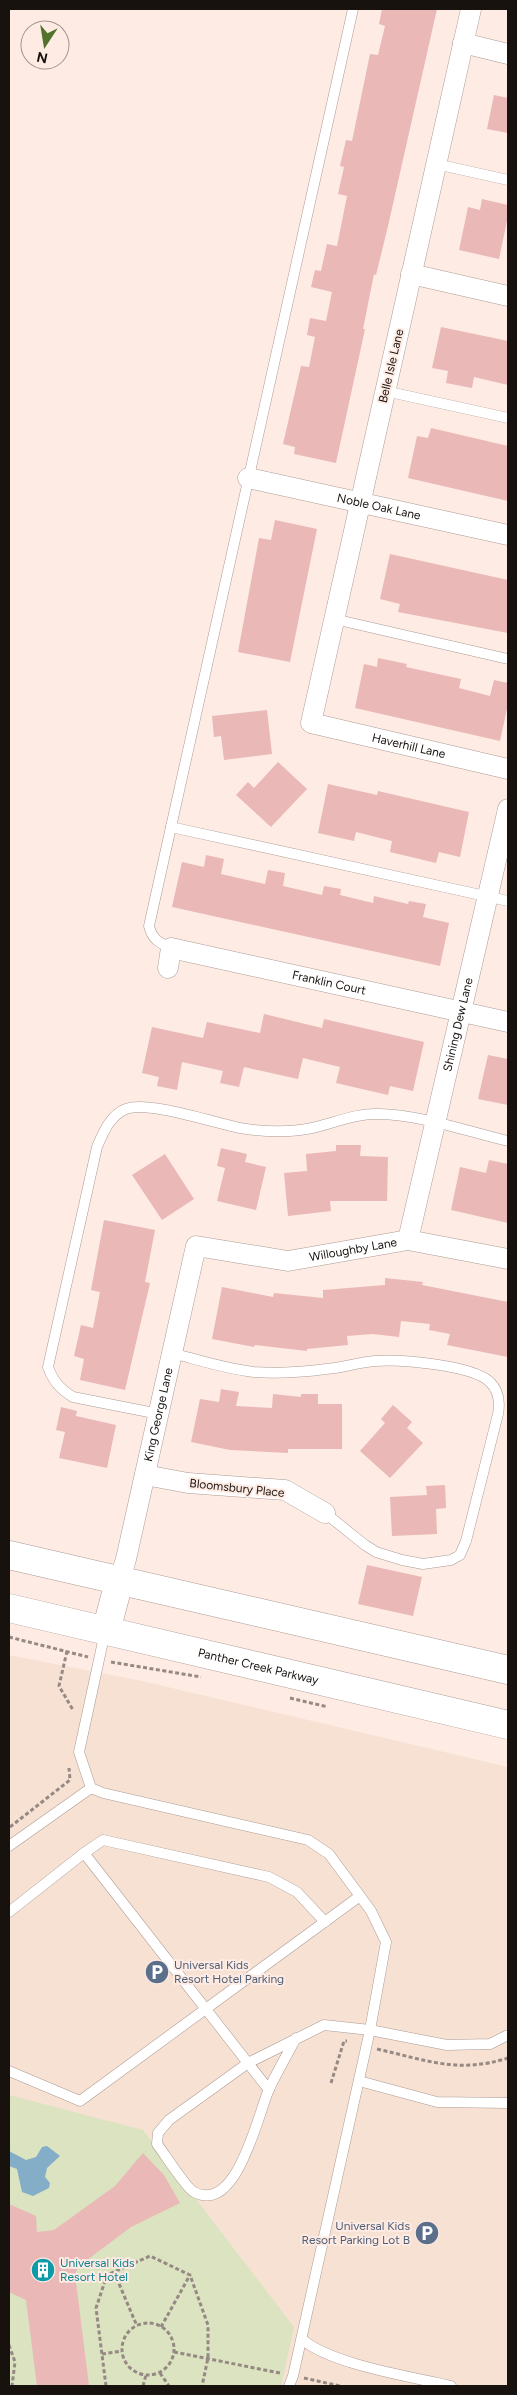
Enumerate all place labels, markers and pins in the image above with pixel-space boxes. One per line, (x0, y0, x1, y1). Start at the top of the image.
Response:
place label: Universal Kids Resort Hotel Parking (174, 1958, 284, 1986)
parking icon: Universal Kids Resort Hotel Parking (144, 1959, 170, 1985)
place label: Universal Kids Resort Parking Lot B (301, 2219, 410, 2247)
parking icon: Universal Kids Resort Parking Lot B (414, 2220, 440, 2246)
place label: Universal Kids Resort Hotel (60, 2256, 135, 2284)
building icon: Universal Kids Resort Hotel (30, 2257, 56, 2283)

